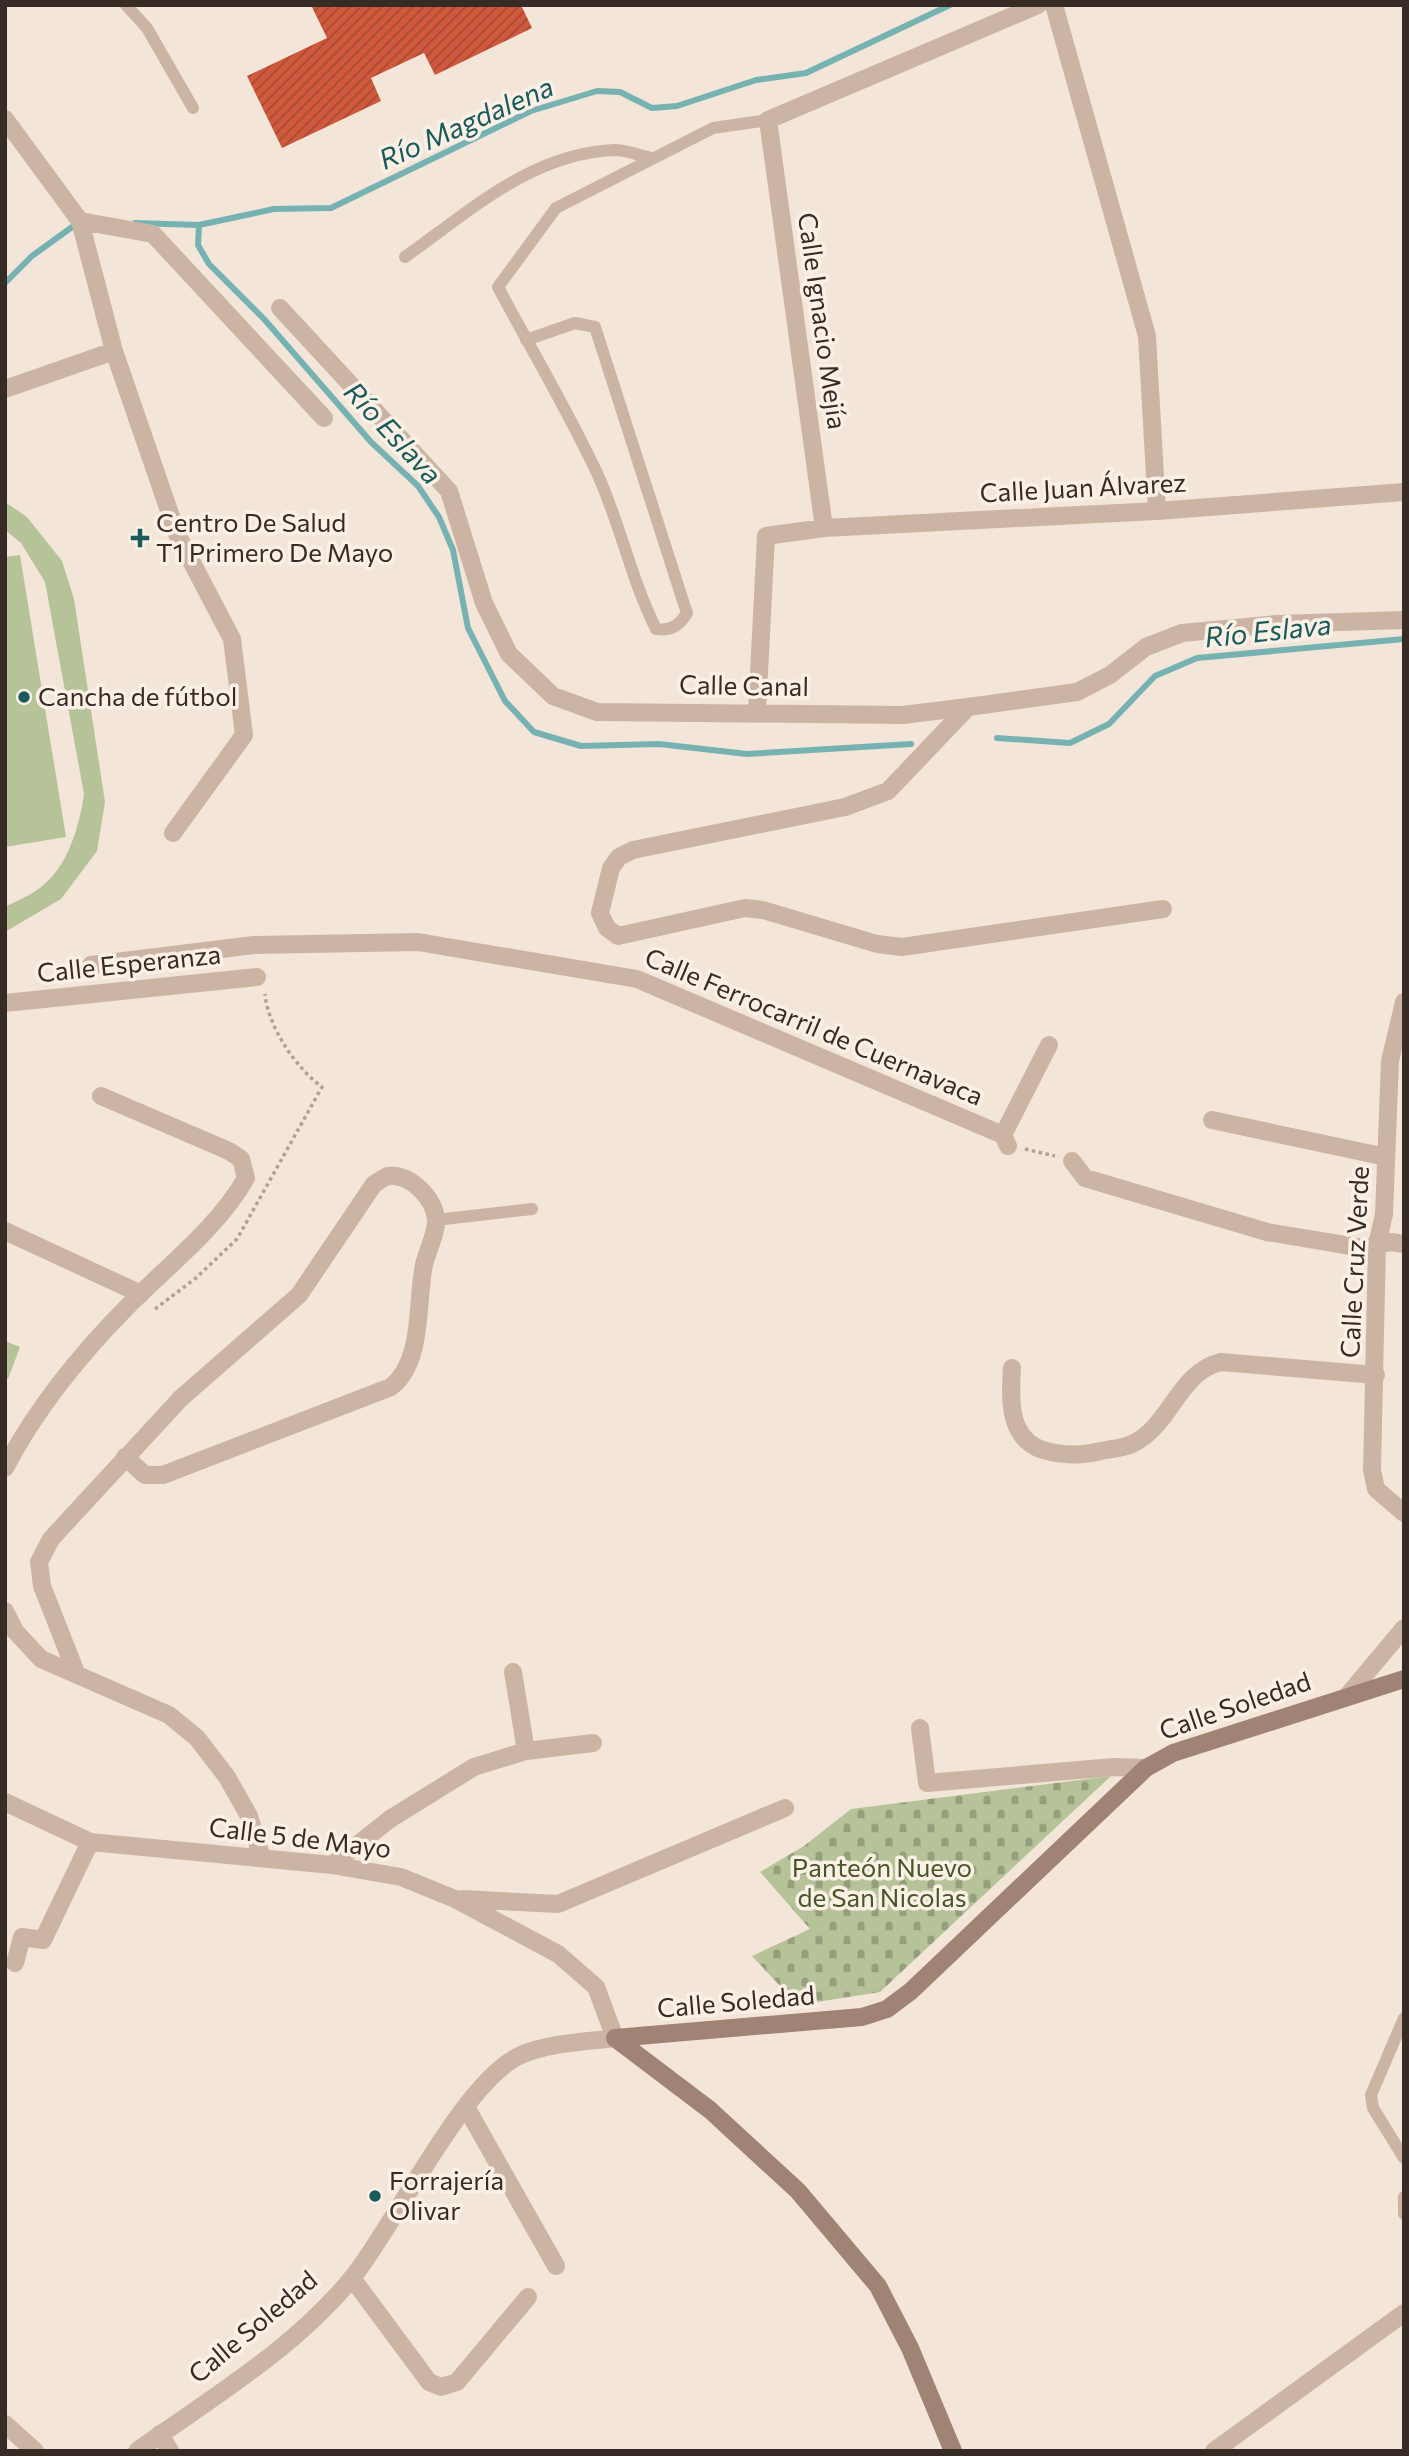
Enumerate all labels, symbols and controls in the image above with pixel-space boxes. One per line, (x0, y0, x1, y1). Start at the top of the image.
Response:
water label: Río Magdalena (373, 68, 558, 176)
street label: Calle Ignacio Mejía (793, 210, 854, 431)
water label: Río Eslava (338, 374, 450, 490)
street label: Calle Juan Álvarez (979, 466, 1187, 507)
place label: Centro De Salud T1 Primero De Mayo (156, 506, 393, 567)
marker: Centro De Salud T1 Primero De Mayo (130, 528, 150, 548)
water label: Río Eslava (1203, 606, 1333, 654)
street label: Calle Canal (679, 668, 809, 701)
place label: Cancha de fútbol (38, 680, 237, 711)
marker: Cancha de fútbol (16, 689, 32, 705)
street label: Calle Esperanza (35, 937, 222, 988)
street label: Calle Ferrocarril de Cuernavaca (641, 940, 988, 1111)
street label: Calle Cruz Verde (1333, 1165, 1374, 1359)
street label: Calle Soledad (1155, 1664, 1314, 1745)
street label: Calle 5 de Mayo (207, 1810, 393, 1863)
park label: Panteón Nuevo de San Nicolas (792, 1851, 972, 1912)
street label: Calle Soledad (656, 1978, 816, 2023)
place label: Forrajería Olivar (389, 2164, 504, 2225)
marker: Forrajería Olivar (367, 2188, 383, 2204)
street label: Calle Soledad (182, 2263, 323, 2389)

